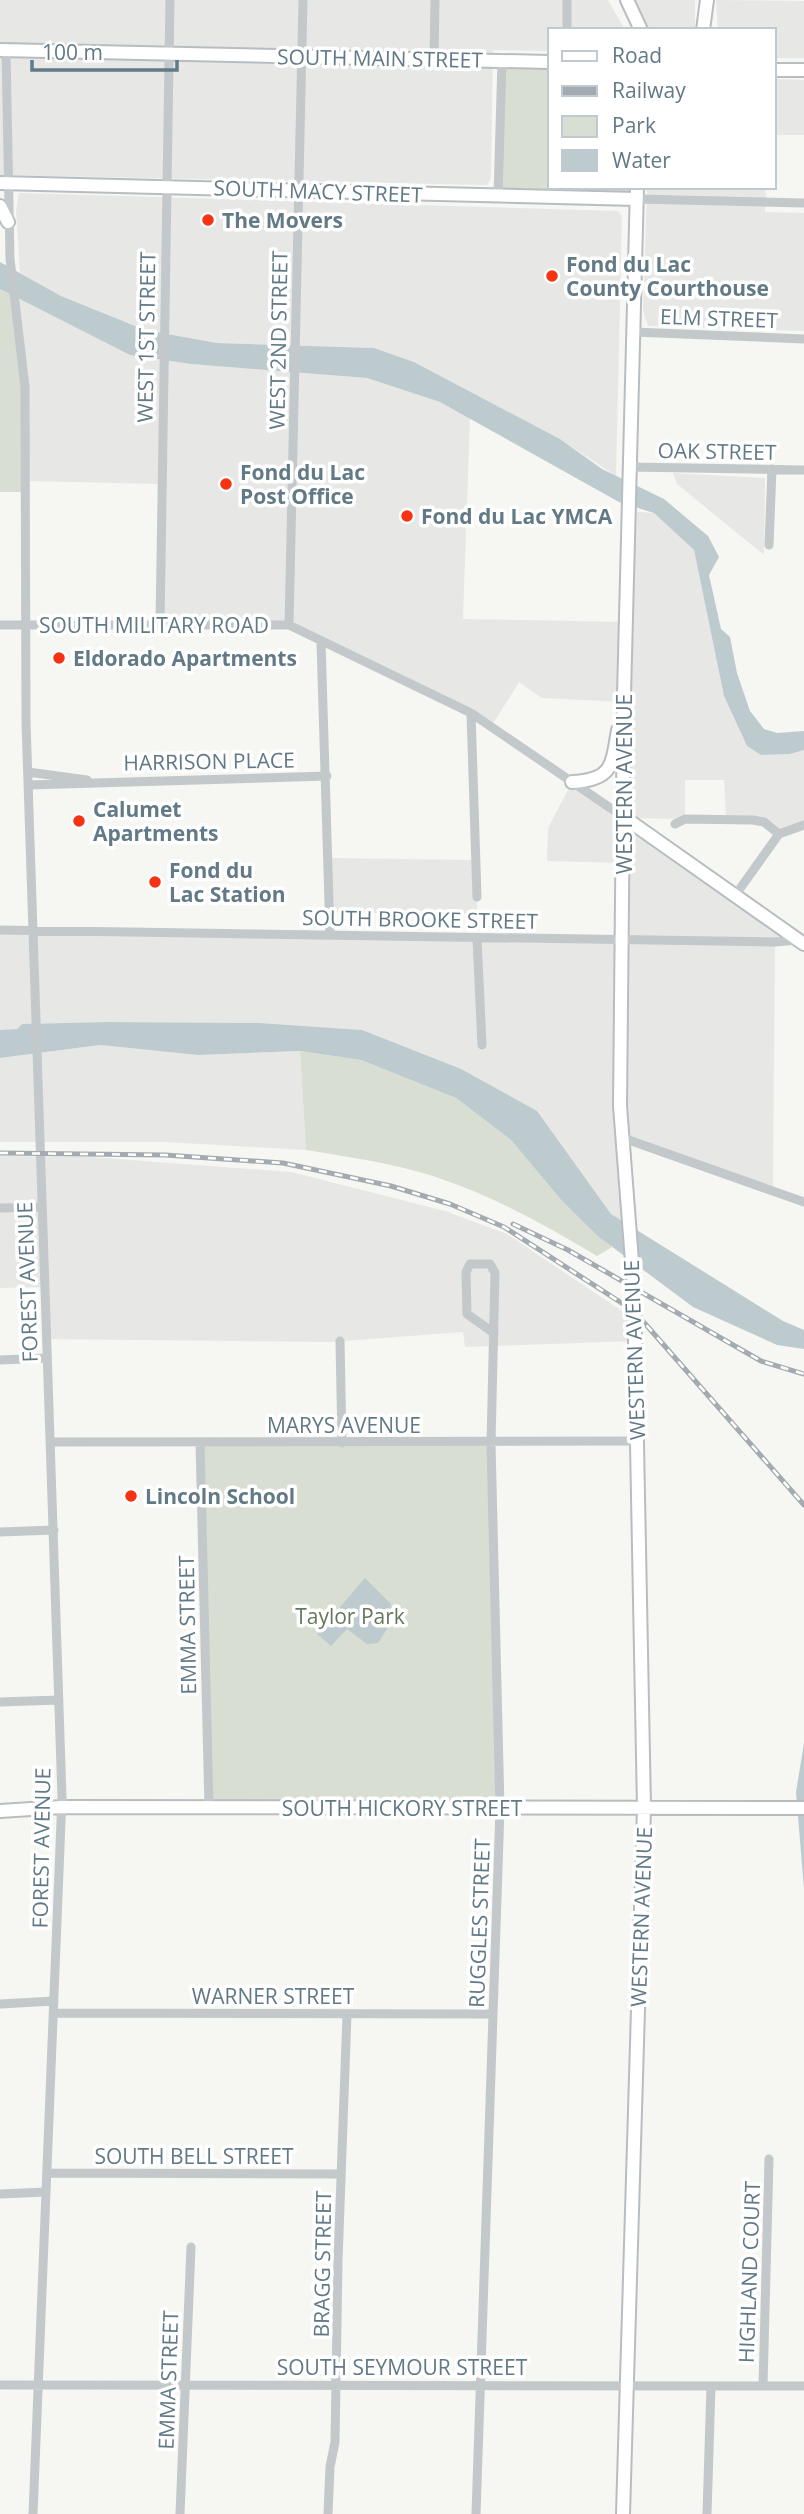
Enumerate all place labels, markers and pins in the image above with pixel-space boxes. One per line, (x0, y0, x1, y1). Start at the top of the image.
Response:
place label: The Movers (222, 206, 343, 234)
marker: The Movers (200, 212, 216, 228)
place label: Fond du Lac County Courthouse (566, 250, 769, 302)
marker: Fond du Lac County Courthouse (544, 268, 560, 284)
place label: Fond du Lac Post Office (240, 458, 365, 510)
marker: Fond du Lac Post Office (218, 476, 234, 492)
place label: Fond du Lac YMCA (421, 502, 613, 530)
marker: Fond du Lac YMCA (399, 508, 415, 524)
place label: Eldorado Apartments (73, 644, 297, 672)
marker: Eldorado Apartments (51, 650, 67, 666)
place label: Calumet Apartments (93, 795, 219, 847)
marker: Calumet Apartments (71, 813, 87, 829)
place label: Fond du Lac Station (169, 856, 286, 908)
marker: Fond du Lac Station (147, 874, 163, 890)
place label: Lincoln School (145, 1482, 295, 1510)
marker: Lincoln School (123, 1488, 139, 1504)

